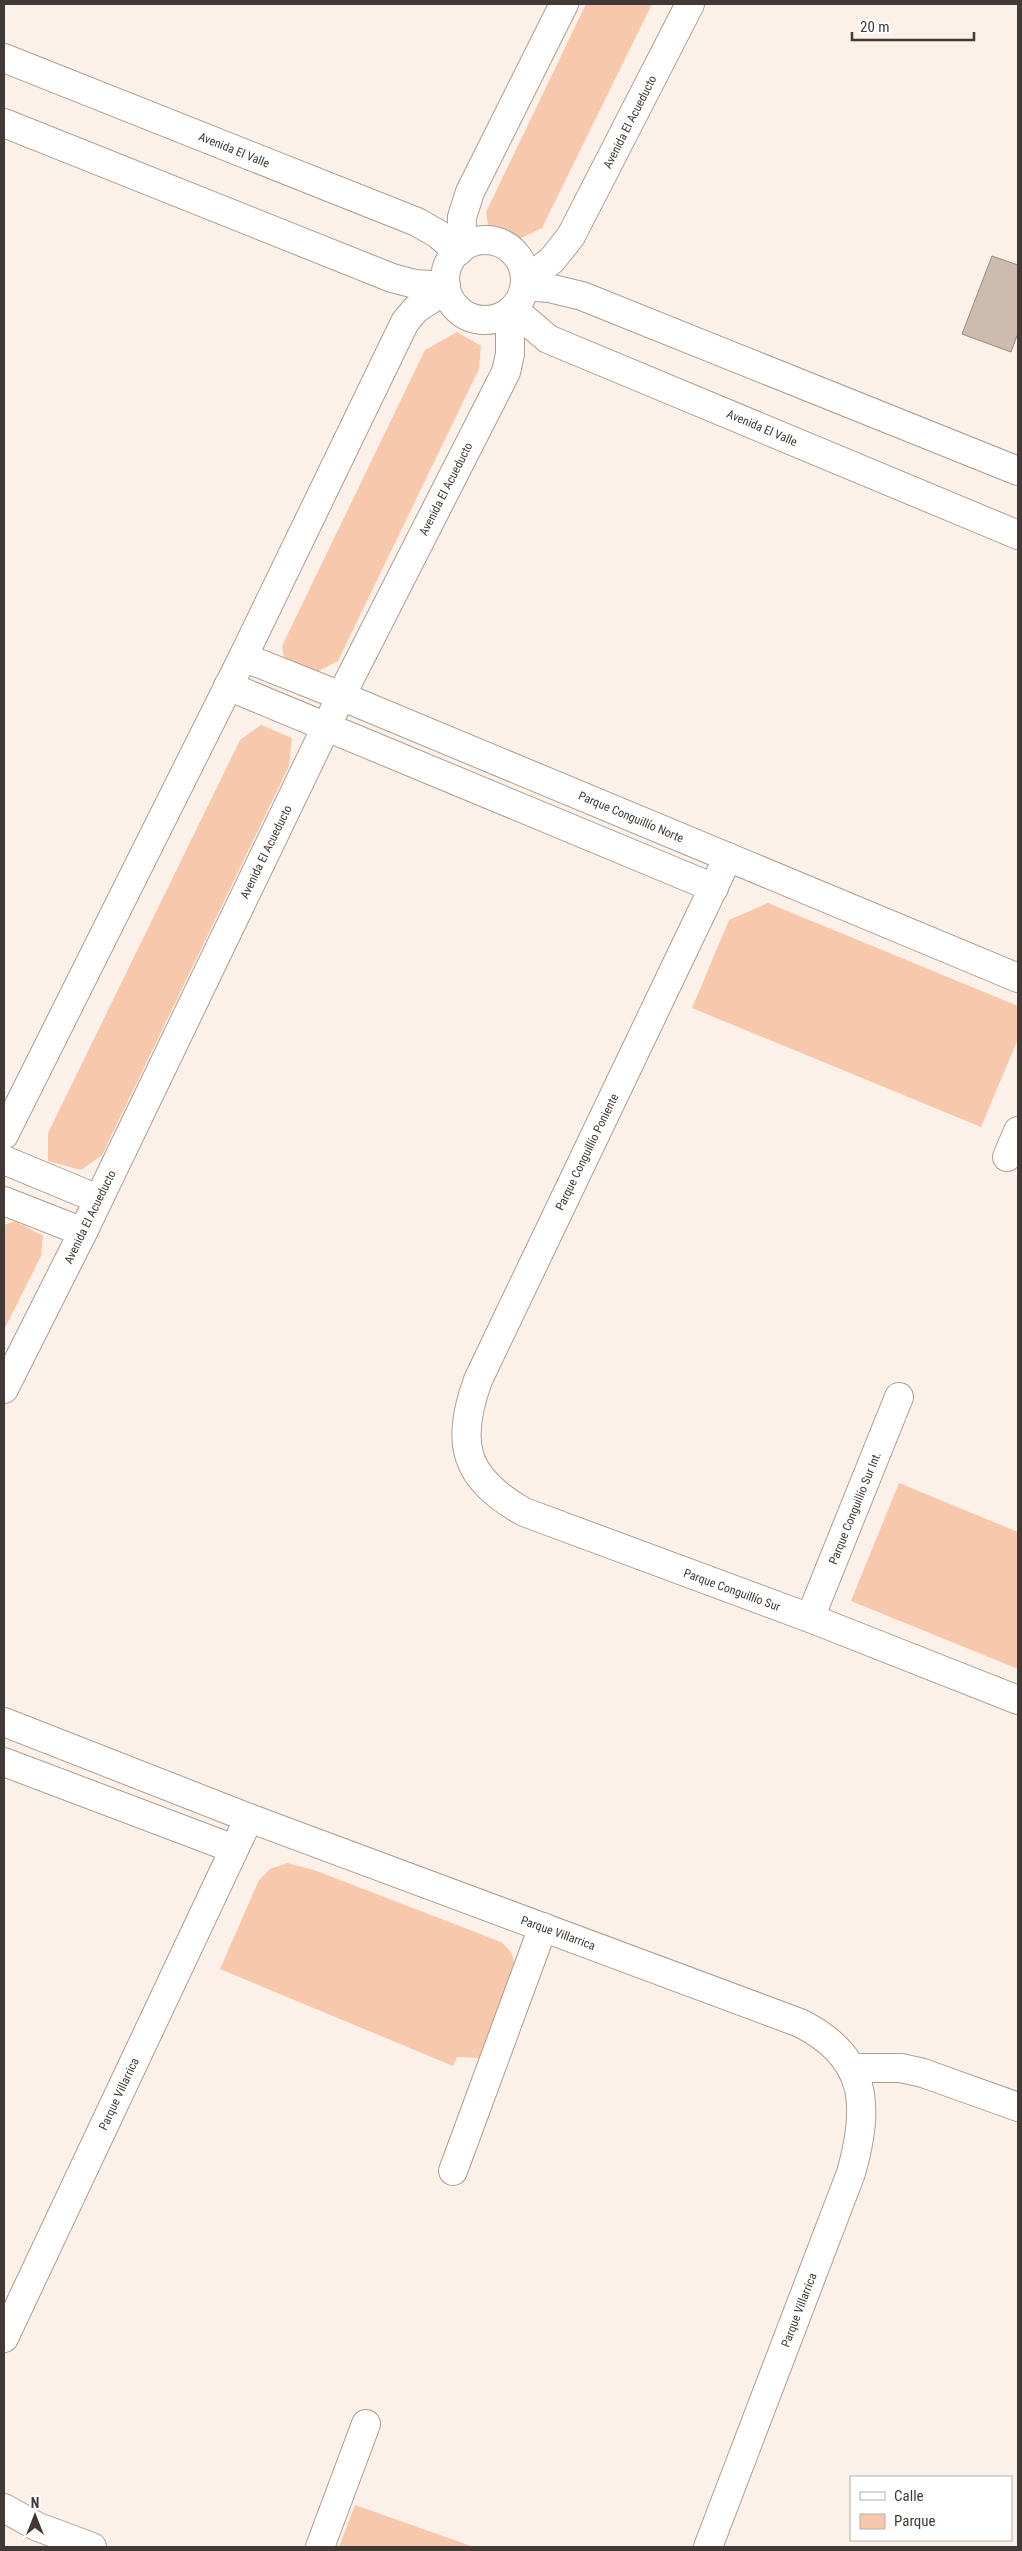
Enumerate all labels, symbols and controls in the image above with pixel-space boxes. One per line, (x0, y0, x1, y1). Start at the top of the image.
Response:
scale bar (852, 10, 974, 42)
text: 20 m (860, 18, 890, 36)
street label: Avenida El Acueducto (601, 73, 659, 171)
street label: Avenida El Valle (197, 129, 272, 171)
street label: Avenida El Valle (725, 407, 800, 449)
street label: Avenida El Acueducto (417, 440, 475, 538)
street label: Parque Conguillío Norte (576, 789, 686, 846)
street label: Avenida El Acueducto (237, 803, 295, 901)
street label: Parque Conguillío Poniente (553, 1091, 622, 1213)
street label: Avenida El Acueducto (61, 1168, 119, 1266)
street label: Parque Conguillío Sur Int. (826, 1450, 884, 1566)
street label: Parque Conguillío Sur (682, 1566, 783, 1614)
street label: Parque Villarrica (519, 1913, 597, 1953)
street label: Parque Villarrica (96, 2055, 142, 2132)
street label: Parque Villarrica (778, 2271, 820, 2349)
legend (850, 2476, 1012, 2541)
text: Calle (894, 2487, 924, 2505)
north arrow (10, 2491, 60, 2541)
text: N (31, 2495, 39, 2511)
text: Parque (894, 2512, 936, 2530)

